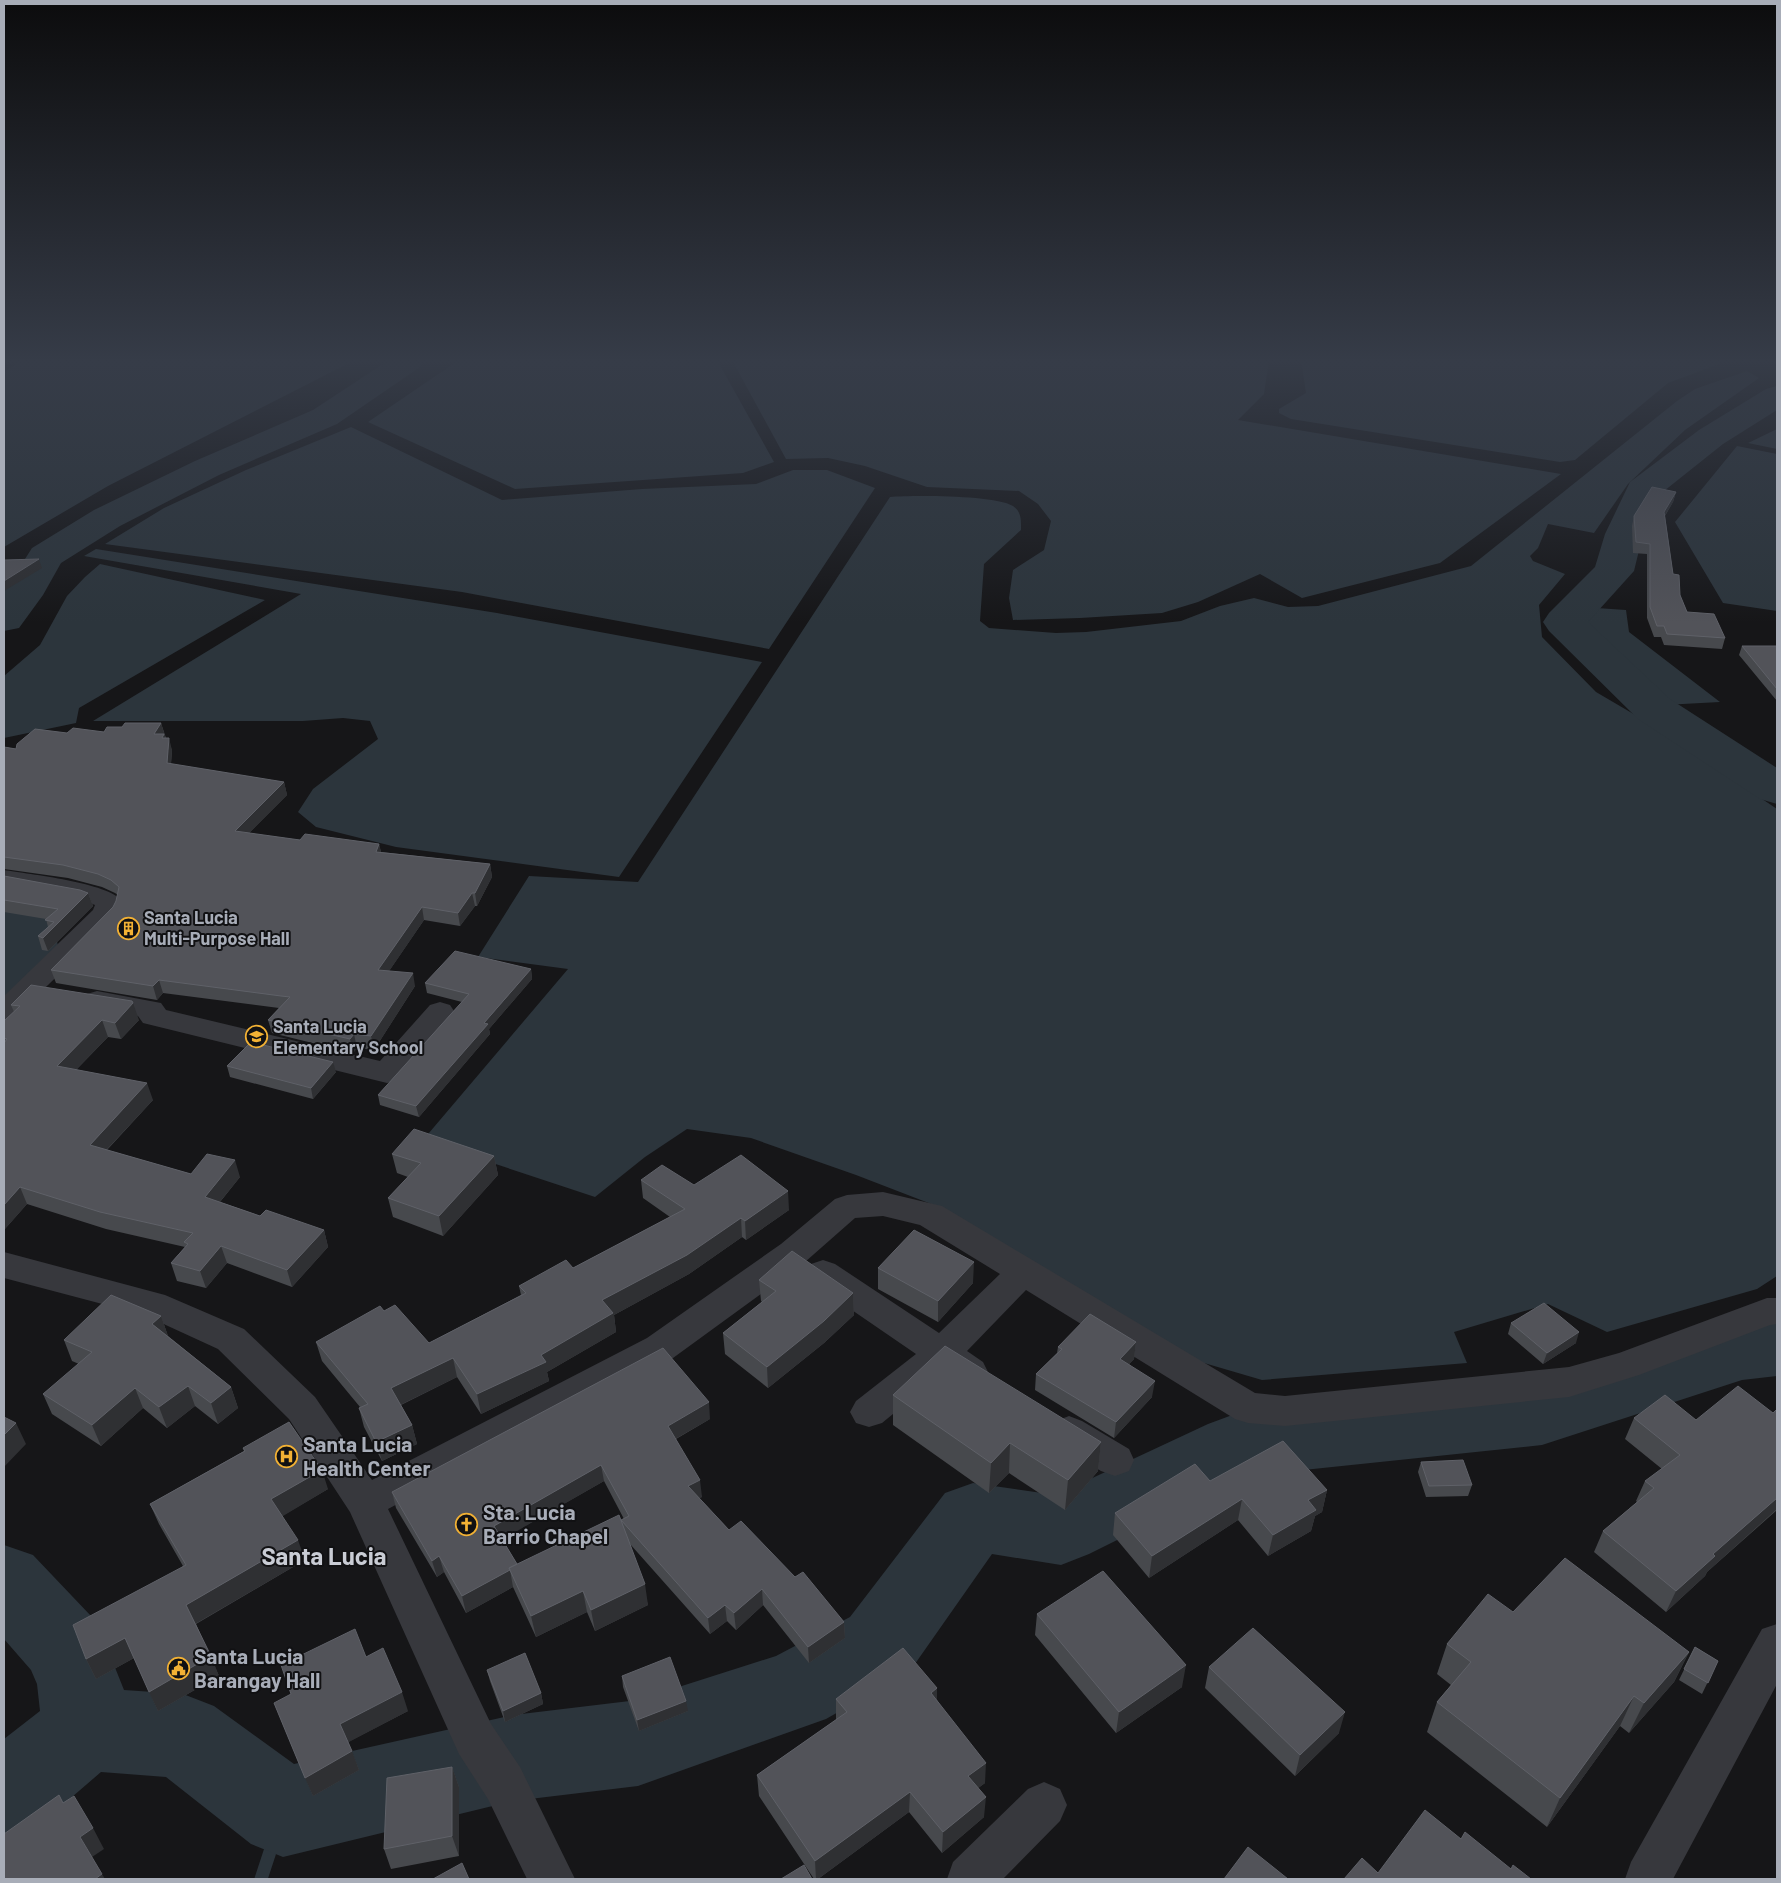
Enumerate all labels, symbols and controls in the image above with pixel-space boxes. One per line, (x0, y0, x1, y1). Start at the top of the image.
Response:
place label: Santa Lucia Multi-Purpose Hall (144, 906, 290, 949)
building icon: Santa Lucia Multi-Purpose Hall (116, 916, 140, 940)
place label: Santa Lucia Elementary School (273, 1015, 423, 1058)
school or university icon: Santa Lucia Elementary School (245, 1025, 269, 1049)
place label: Santa Lucia Health Center (303, 1431, 430, 1480)
hospital icon: Santa Lucia Health Center (275, 1445, 299, 1469)
place label: Sta. Lucia Barrio Chapel (483, 1499, 608, 1548)
church icon: Sta. Lucia Barrio Chapel (455, 1513, 479, 1537)
district label: Santa Lucia (261, 1541, 387, 1570)
place label: Santa Lucia Barangay Hall (194, 1643, 320, 1692)
public building icon: Santa Lucia Barangay Hall (166, 1657, 190, 1681)

